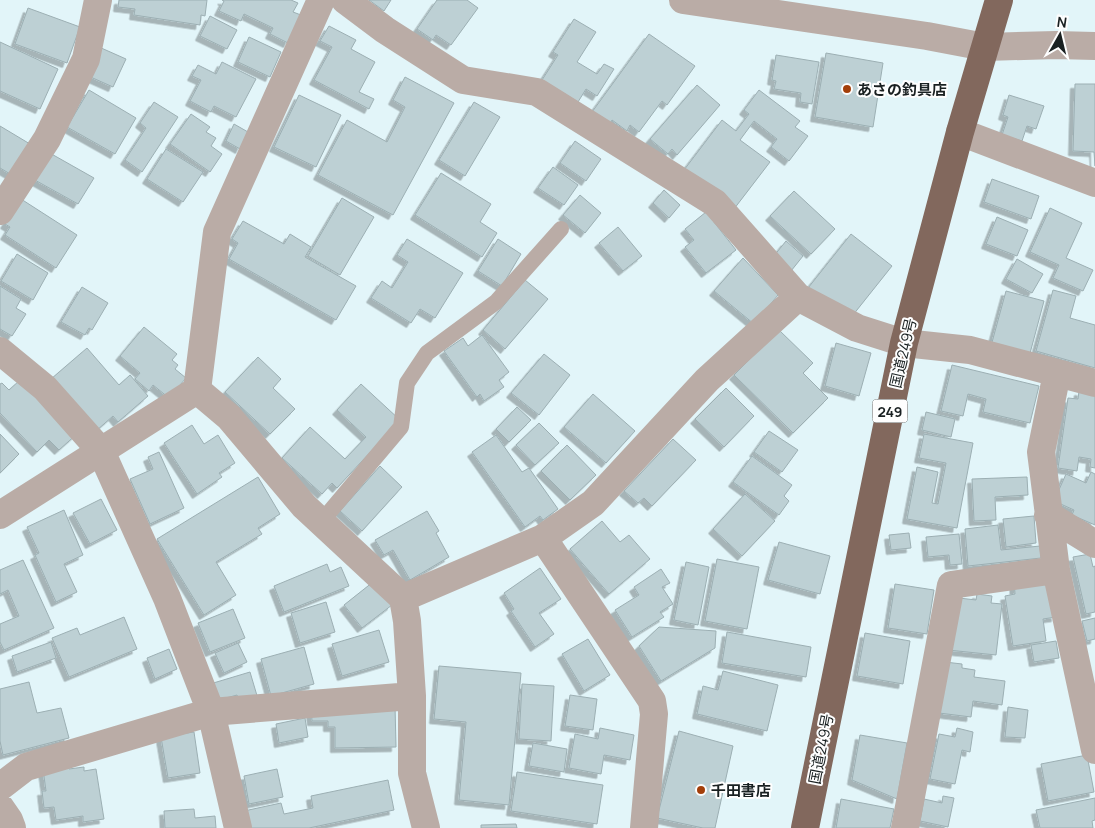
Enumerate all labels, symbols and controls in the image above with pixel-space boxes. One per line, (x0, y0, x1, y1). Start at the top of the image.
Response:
north arrow (1035, 10, 1085, 60)
text: N (1056, 12, 1068, 32)
place label: あさの釣具店 (857, 79, 947, 100)
marker: あさの釣具店 (841, 83, 853, 95)
street label: 国道249号 (885, 316, 921, 390)
road number: 249 (872, 400, 908, 422)
street label: 国道249号 (804, 712, 838, 786)
place label: 千田書店 (711, 780, 771, 801)
marker: 千田書店 (695, 784, 707, 796)

